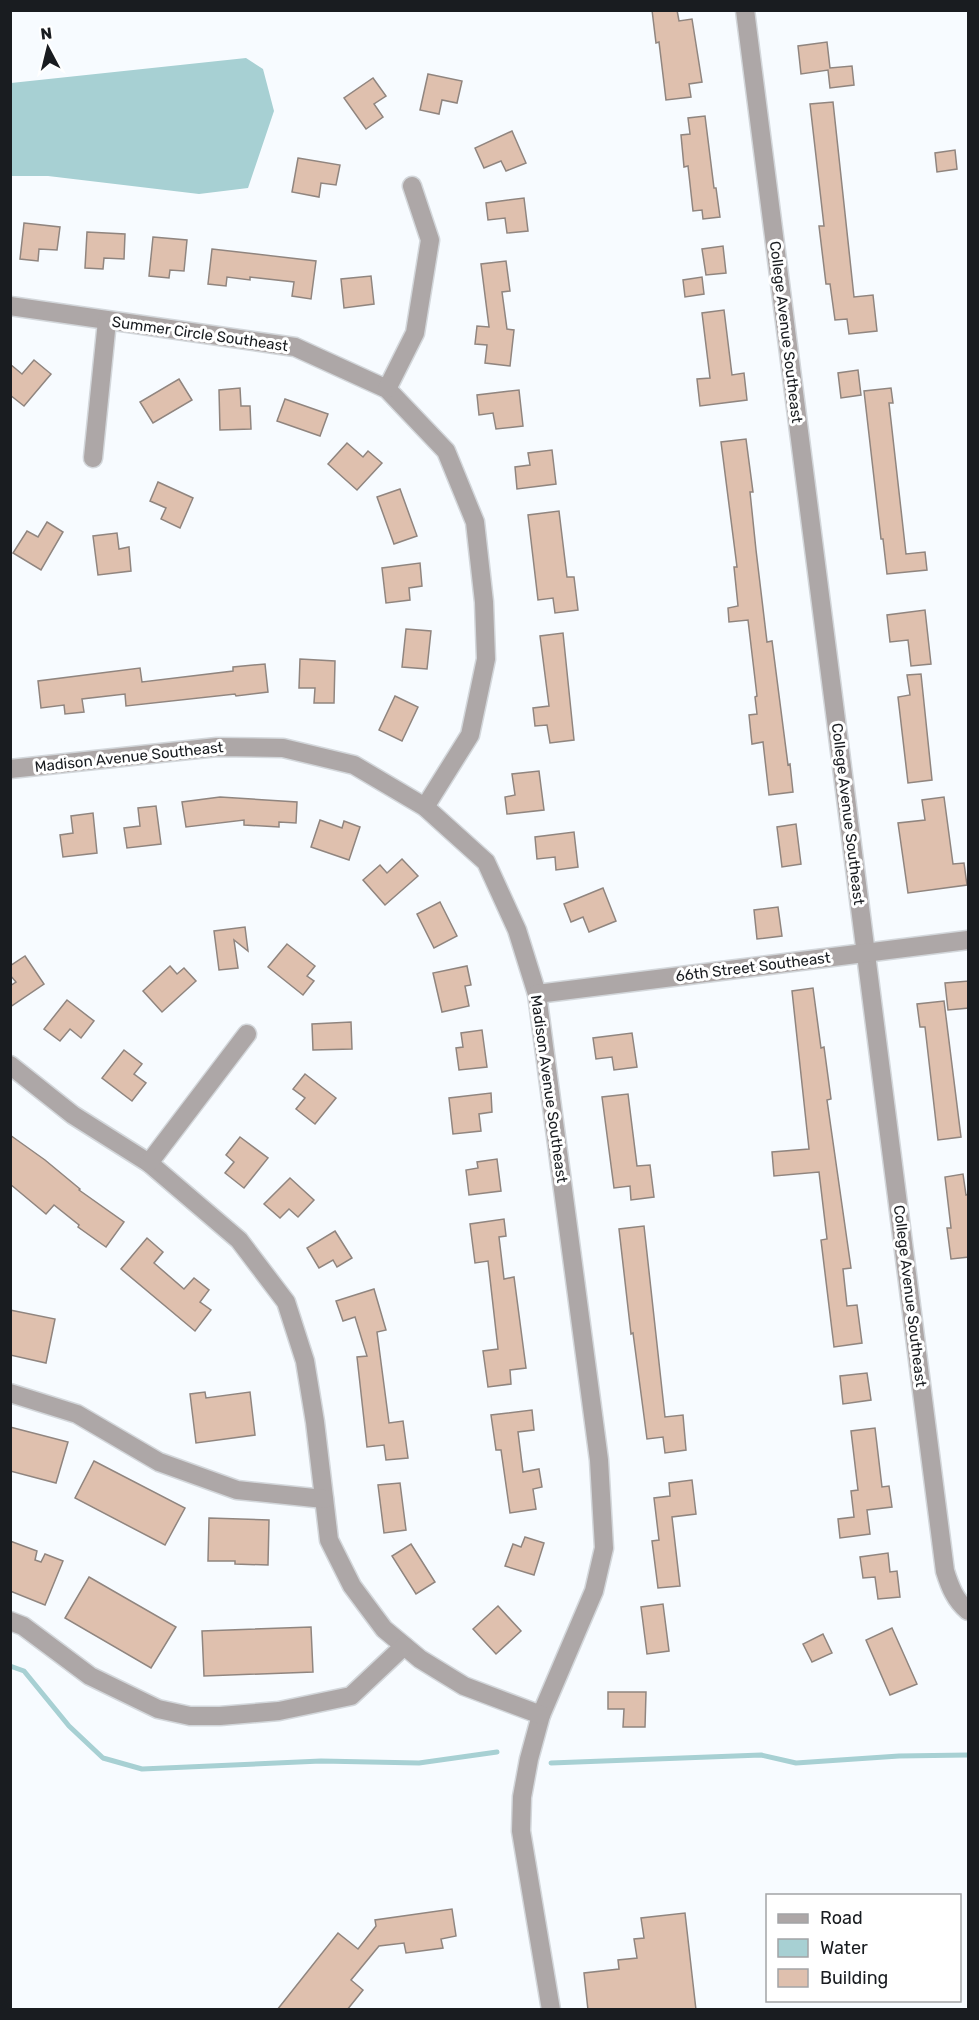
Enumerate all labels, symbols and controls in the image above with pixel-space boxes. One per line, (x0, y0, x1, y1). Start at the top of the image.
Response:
north arrow (18, 18, 78, 78)
text: N (39, 23, 53, 44)
street label: College Avenue Southeast (766, 240, 806, 424)
street label: Summer Circle Southeast (111, 313, 289, 355)
street label: College Avenue Southeast (828, 722, 868, 906)
street label: Madison Avenue Southeast (34, 738, 224, 776)
street label: 66th Street Southeast (675, 949, 832, 985)
street label: Madison Avenue Southeast (527, 994, 571, 1184)
street label: College Avenue Southeast (890, 1204, 930, 1388)
legend (766, 1894, 961, 2002)
text: Road (820, 1907, 863, 1929)
text: Water (820, 1937, 868, 1959)
text: Building (820, 1967, 888, 1989)

